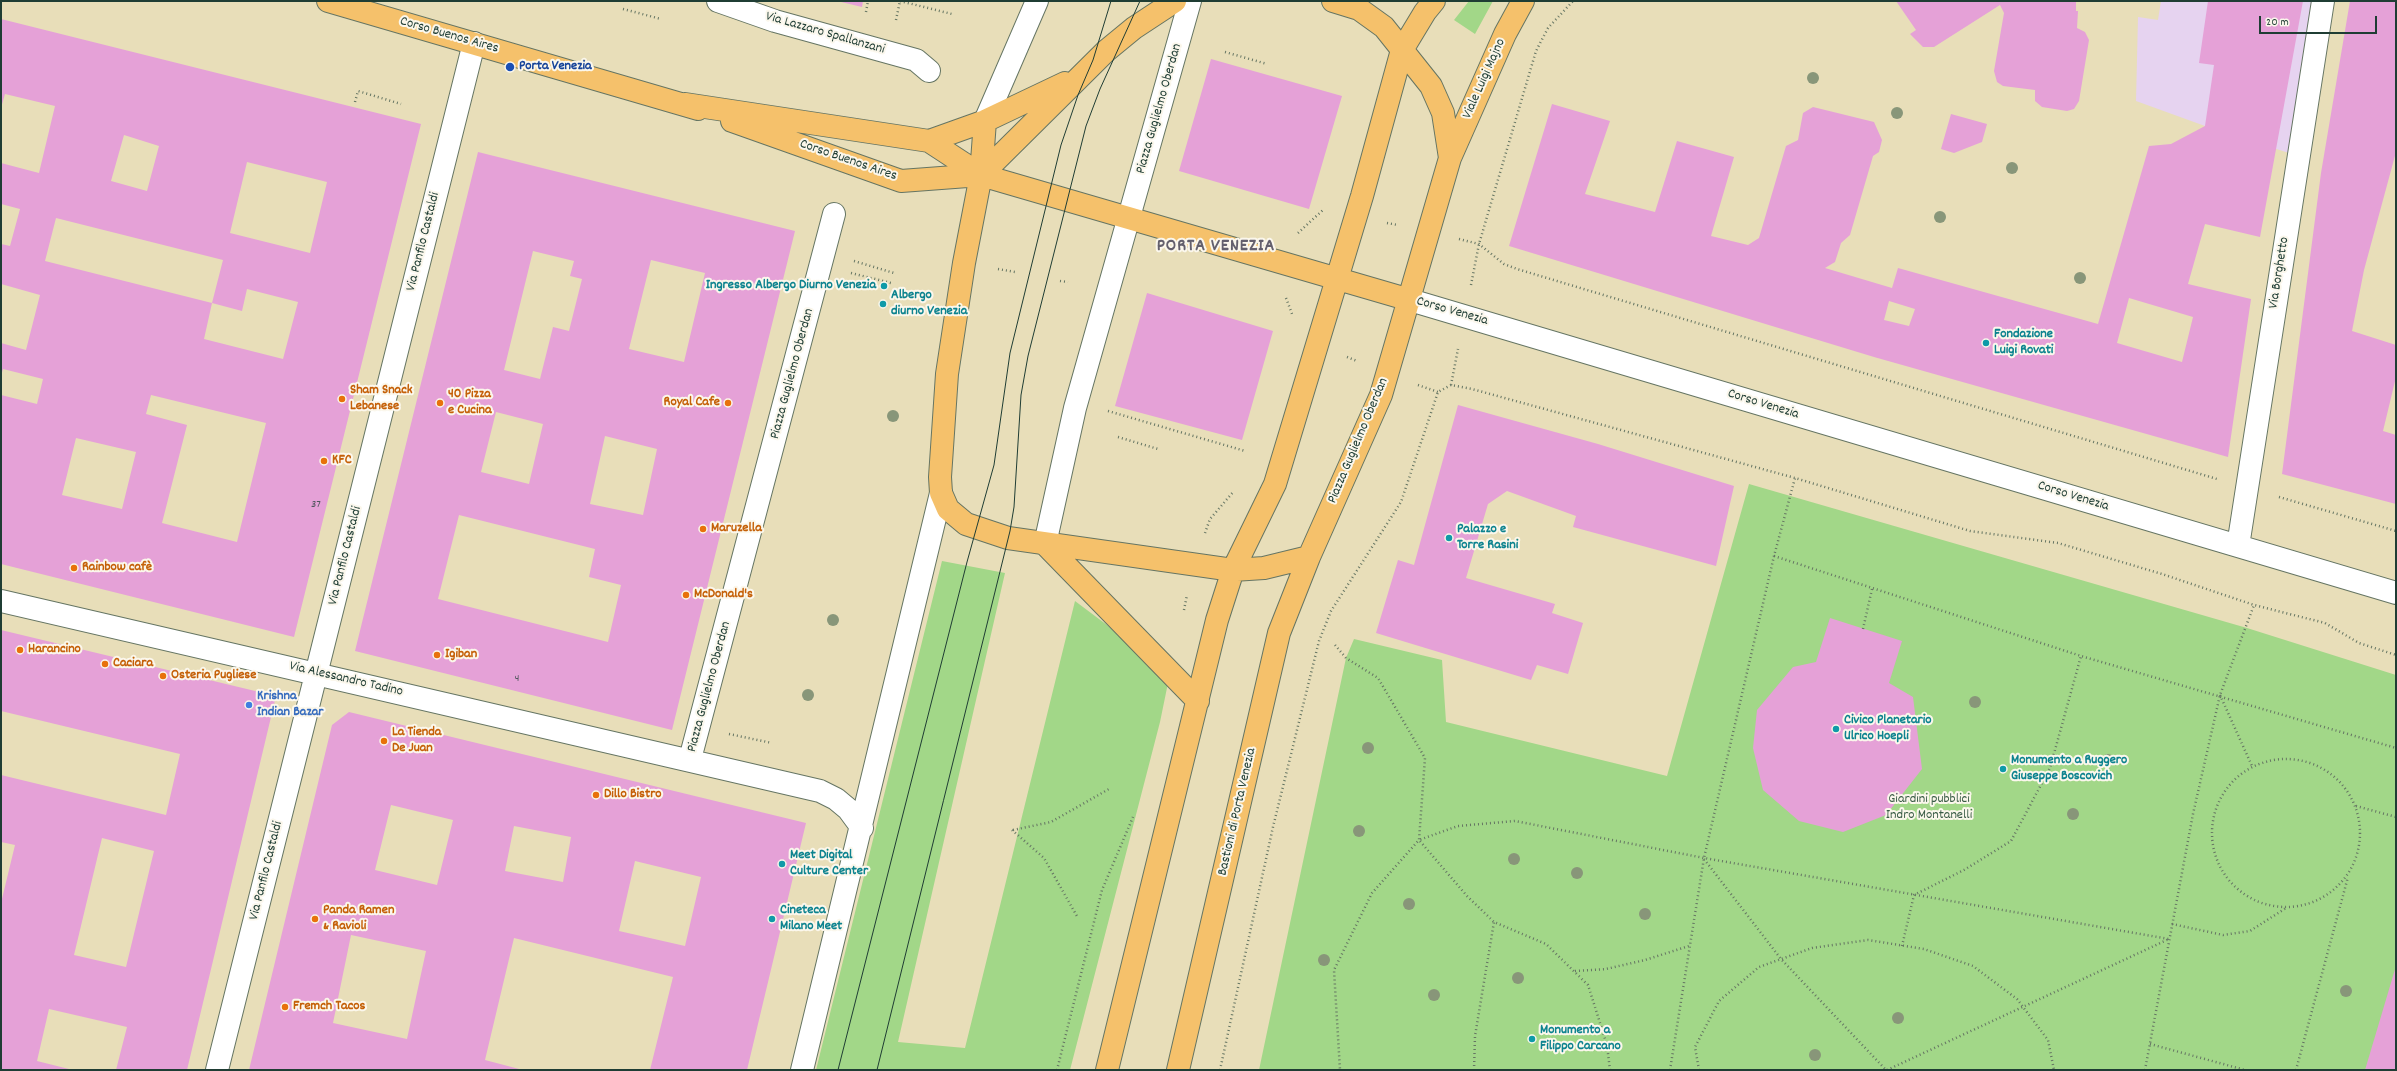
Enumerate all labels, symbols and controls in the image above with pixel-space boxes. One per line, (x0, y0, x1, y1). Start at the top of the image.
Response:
scale bar (2261, 8, 2379, 34)
street label: Via Lazzaro Spallanzani (764, 9, 886, 59)
street label: Corso Buenos Aires (398, 14, 500, 58)
text: 20 m (2266, 14, 2289, 31)
street label: Viale Luigi Majno (1460, 36, 1510, 122)
street label: Piazza Guglielmo Oberdan (1133, 42, 1187, 176)
place label: Porta Venezia (519, 59, 592, 75)
marker: Porta Venezia (504, 61, 516, 73)
street label: Corso Buenos Aires (797, 136, 899, 186)
street label: Via Panfilo Castaldi (404, 191, 444, 293)
street label: Via Borghetto (2266, 236, 2294, 310)
district label: PORTA VENEZIA (1157, 237, 1275, 259)
place label: Ingresso Albergo Diurno Venezia (706, 278, 876, 294)
marker: Ingresso Albergo Diurno Venezia (879, 281, 889, 291)
place label: Albergo diurno Venezia (891, 288, 967, 320)
street label: Corso Venezia (1414, 294, 1490, 330)
marker: Albergo diurno Venezia (878, 299, 888, 309)
street label: Piazza Guglielmo Oberdan (767, 307, 819, 441)
place label: Fondazione Luigi Rovati (1994, 327, 2053, 360)
marker: Fondazione Luigi Rovati (1981, 338, 1991, 348)
street label: Piazza Guglielmo Oberdan (1325, 376, 1393, 506)
place label: Sham Snack Lebanese (350, 383, 413, 416)
street label: Corso Venezia (1725, 386, 1801, 424)
place label: 40 Pizza e Cucina (448, 387, 492, 420)
marker: Sham Snack Lebanese (337, 394, 347, 404)
place label: Royal Cafe (664, 395, 720, 411)
marker: 40 Pizza e Cucina (435, 398, 445, 408)
marker: Royal Cafe (723, 398, 733, 408)
place label: KFC (332, 453, 352, 469)
marker: KFC (319, 456, 329, 466)
street label: Corso Venezia (2035, 478, 2111, 516)
house number: 37 (311, 498, 321, 512)
street label: Via Panfilo Castaldi (326, 505, 366, 607)
place label: Maruzella (711, 521, 762, 537)
place label: Palazzo e Torre Rasini (1457, 522, 1518, 554)
marker: Maruzella (698, 524, 708, 534)
marker: Palazzo e Torre Rasini (1444, 533, 1454, 543)
place label: Rainbow cafè (82, 560, 152, 576)
marker: Rainbow cafè (69, 563, 79, 573)
place label: McDonald's (694, 587, 753, 603)
marker: McDonald's (681, 590, 691, 600)
street label: Piazza Guglielmo Oberdan (684, 620, 736, 754)
place label: Harancino (28, 642, 81, 658)
marker: Harancino (15, 645, 25, 655)
place label: Igiban (445, 647, 477, 663)
marker: Igiban (432, 650, 442, 660)
place label: Caciara (113, 656, 153, 672)
marker: Caciara (100, 659, 110, 669)
street label: Via Alessandro Tadino (287, 659, 405, 701)
place label: Osteria Pugliese (171, 668, 256, 684)
marker: Osteria Pugliese (158, 671, 168, 681)
house number: 4 (515, 672, 519, 686)
place label: Krishna Indian Bazar (257, 689, 323, 722)
marker: Krishna Indian Bazar (244, 700, 254, 710)
place label: Civico Planetario Ulrico Hoepli (1844, 713, 1932, 746)
marker: Civico Planetario Ulrico Hoepli (1831, 724, 1841, 734)
place label: La Tienda De Juan (392, 725, 441, 758)
marker: La Tienda De Juan (379, 736, 389, 746)
street label: Bastioni di Porta Venezia (1215, 747, 1261, 877)
place label: Monumento a Ruggero Giuseppe Boscovich (2011, 753, 2127, 786)
marker: Monumento a Ruggero Giuseppe Boscovich (1998, 764, 2008, 774)
place label: Dillo Bistro (604, 787, 662, 803)
marker: Dillo Bistro (591, 790, 601, 800)
park label: Giardini pubblici Indro Montanelli (1886, 792, 1972, 824)
street label: Via Panfilo Castaldi (247, 820, 287, 922)
place label: Meet Digital Culture Center (790, 848, 868, 880)
marker: Meet Digital Culture Center (777, 859, 787, 869)
place label: Panda Ramen & Ravioli (323, 903, 394, 936)
place label: Cineteca Milano Meet (780, 903, 842, 936)
marker: Panda Ramen & Ravioli (310, 914, 320, 924)
marker: Cineteca Milano Meet (767, 914, 777, 924)
place label: Fremch Tacos (293, 999, 365, 1015)
marker: Fremch Tacos (280, 1002, 290, 1012)
place label: Monumento a Filippo Carcano (1540, 1023, 1621, 1056)
marker: Monumento a Filippo Carcano (1527, 1034, 1537, 1044)

